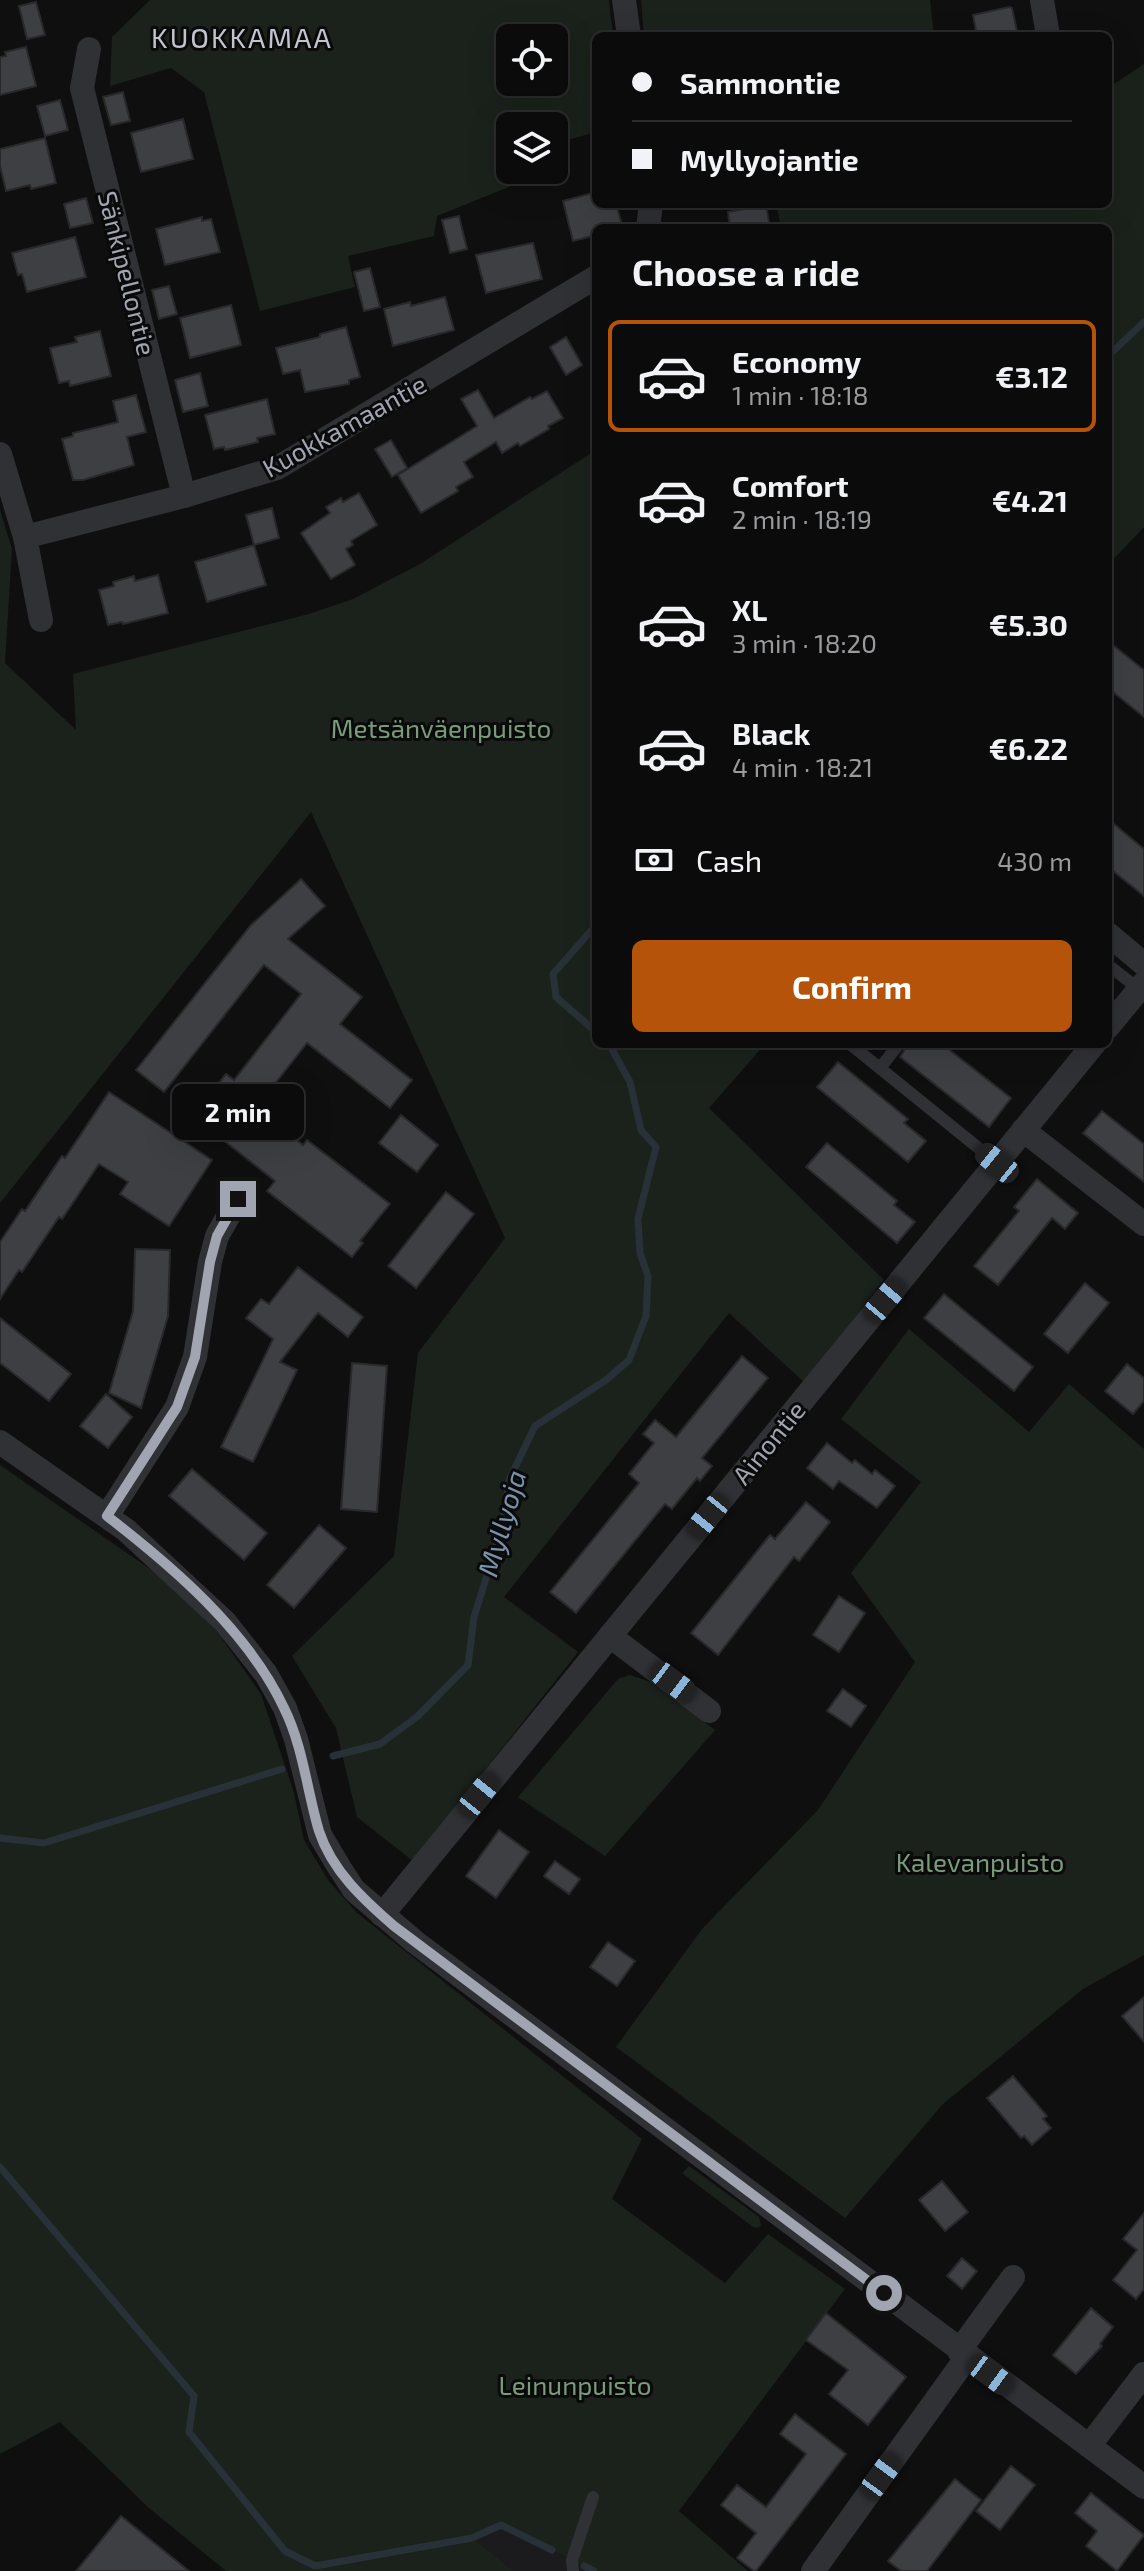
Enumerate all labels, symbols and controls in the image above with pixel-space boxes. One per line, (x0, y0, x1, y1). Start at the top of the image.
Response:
district label: KUOKKAMAA (151, 20, 333, 54)
map controls (496, 24, 568, 184)
button: locate (496, 24, 568, 96)
text: Sammontie (680, 64, 841, 100)
button: layers (496, 112, 568, 184)
text: Myllyojantie (680, 141, 859, 177)
street label: Sänkipellontie (93, 188, 163, 358)
text: Choose a ride (632, 250, 860, 293)
icon: car (636, 340, 708, 412)
text: Economy (732, 343, 861, 379)
text: €3.12 (995, 358, 1068, 394)
street label: Kuokkamaantie (257, 367, 431, 483)
text: 1 min · 18:18 (732, 379, 869, 410)
icon: car (636, 464, 708, 536)
text: Comfort (732, 467, 849, 503)
text: €4.21 (992, 482, 1068, 518)
text: 2 min · 18:19 (732, 503, 872, 534)
icon: car (636, 588, 708, 660)
text: XL (732, 591, 767, 627)
text: €5.30 (989, 606, 1068, 642)
text: 3 min · 18:20 (732, 627, 877, 658)
park label: Metsänväenpuisto (331, 712, 551, 743)
icon: car (636, 712, 708, 784)
text: Black (732, 715, 810, 751)
text: €6.22 (989, 730, 1068, 766)
text: 4 min · 18:21 (732, 751, 873, 782)
icon: cash (632, 838, 676, 882)
text: Cash (696, 842, 762, 878)
text: 430 m (997, 845, 1072, 876)
button: Confirm (632, 940, 1072, 1032)
callout: 2 min (172, 1083, 304, 1139)
text: 2 min (205, 1096, 271, 1127)
car (971, 1139, 1023, 1187)
route end (220, 1181, 256, 1217)
car (860, 1274, 910, 1326)
street label: Ainontie (725, 1394, 811, 1490)
water label: Myllyoja (470, 1466, 532, 1580)
car (684, 1490, 732, 1542)
car (647, 1658, 699, 1706)
car (455, 1769, 503, 1821)
park label: Kalevanpuisto (896, 1846, 1064, 1877)
route start (866, 2275, 902, 2311)
car (965, 2351, 1017, 2399)
park label: Leinunpuisto (499, 2369, 651, 2400)
car (857, 2450, 905, 2502)

